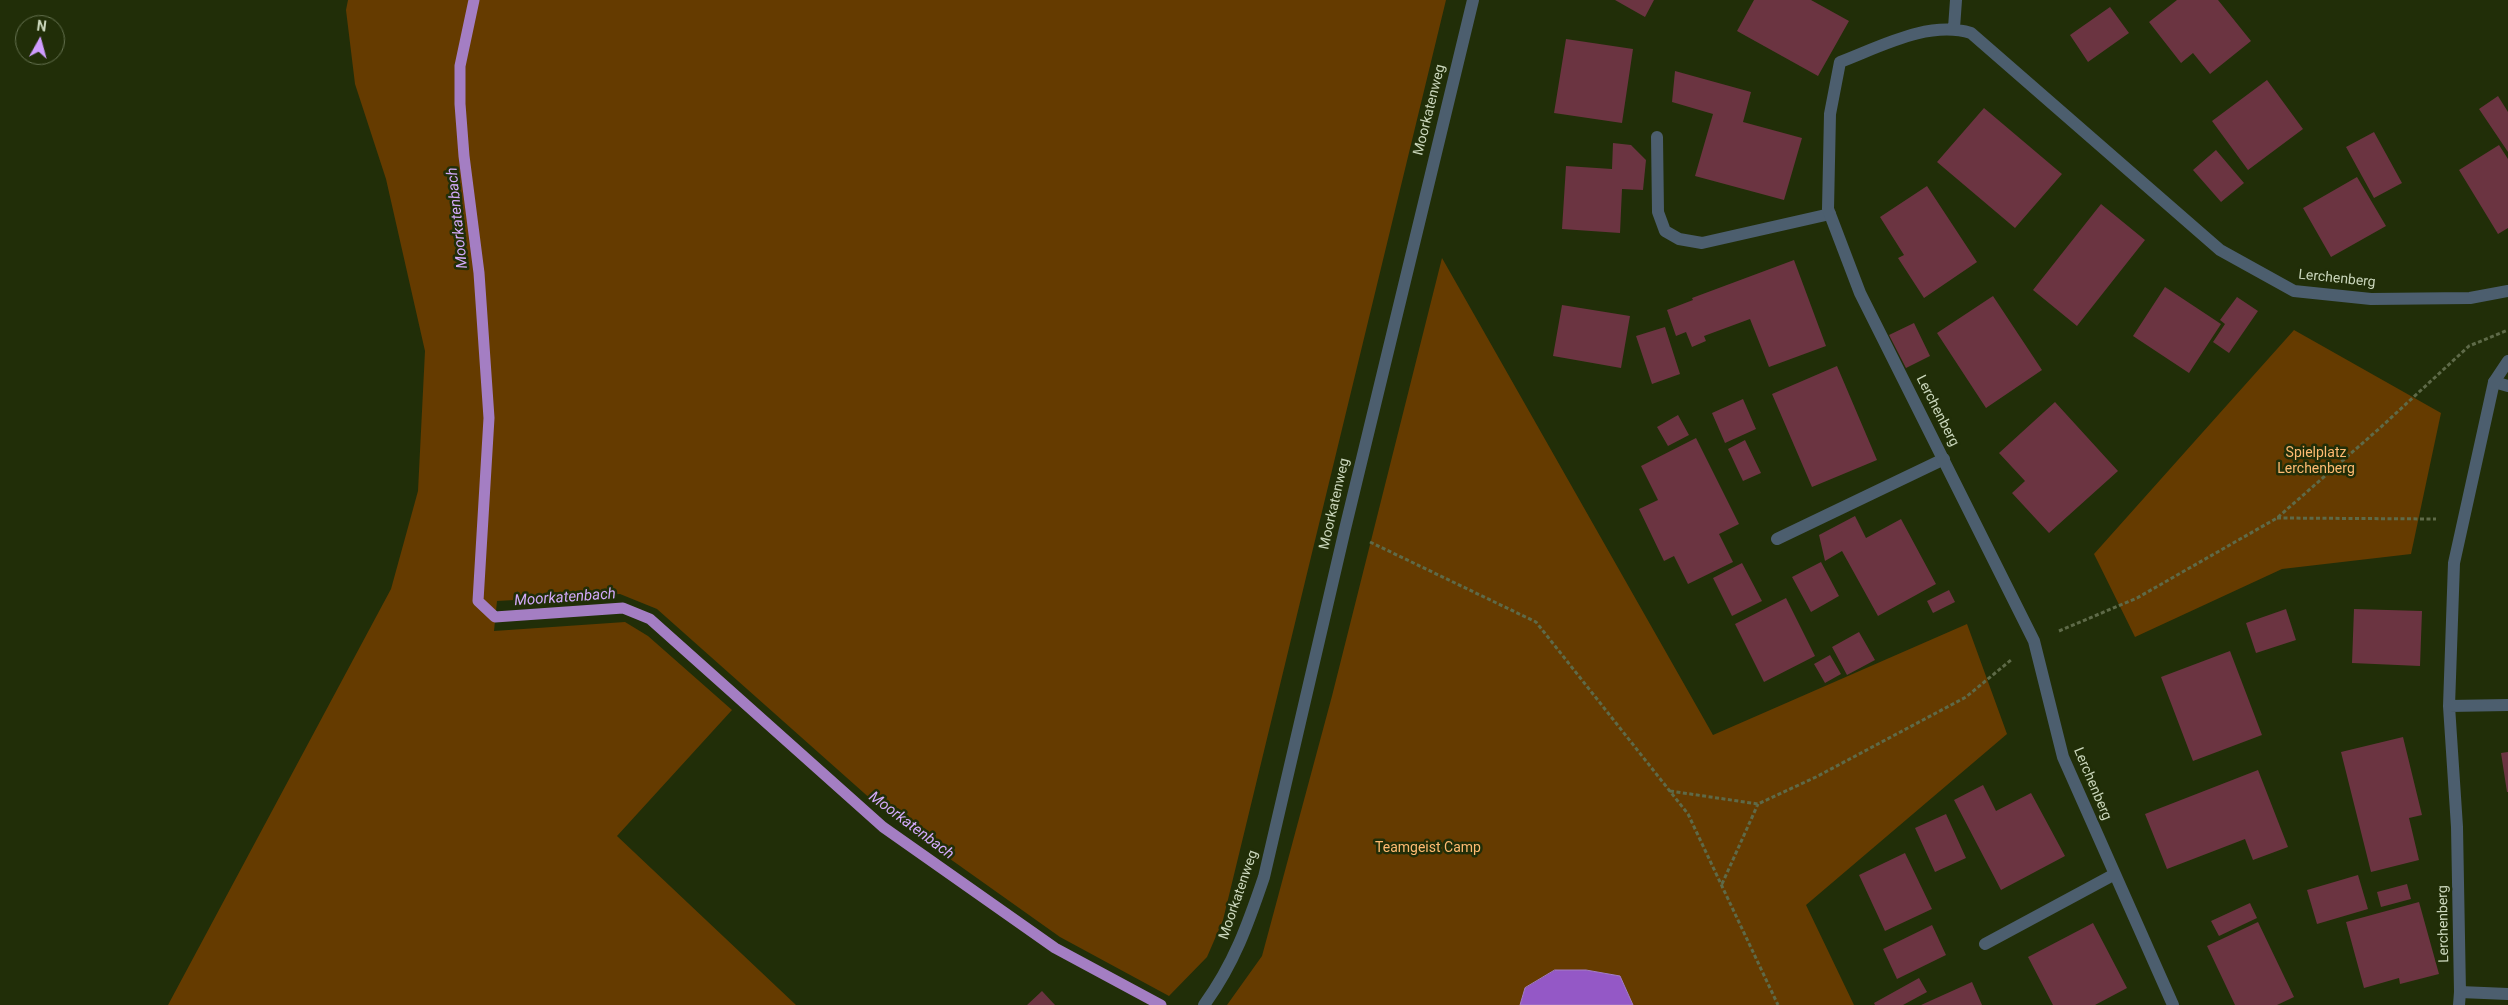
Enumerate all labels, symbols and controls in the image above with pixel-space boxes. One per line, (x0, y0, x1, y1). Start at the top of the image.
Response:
north arrow (15, 15, 65, 65)
text: N (36, 18, 48, 35)
street label: Moorkatenweg (1411, 63, 1449, 157)
water label: Moorkatenbach (444, 166, 472, 270)
street label: Lerchenberg (2298, 267, 2376, 291)
street label: Lerchenberg (1912, 373, 1962, 449)
park label: Spielplatz Lerchenberg (2277, 445, 2355, 478)
street label: Moorkatenweg (1316, 457, 1354, 551)
water label: Moorkatenbach (514, 585, 616, 611)
street label: Lerchenberg (2069, 745, 2115, 823)
water label: Moorkatenbach (865, 788, 957, 864)
park label: Teamgeist Camp (1375, 840, 1481, 856)
street label: Moorkatenweg (1216, 848, 1262, 942)
street label: Lerchenberg (2435, 885, 2453, 963)

